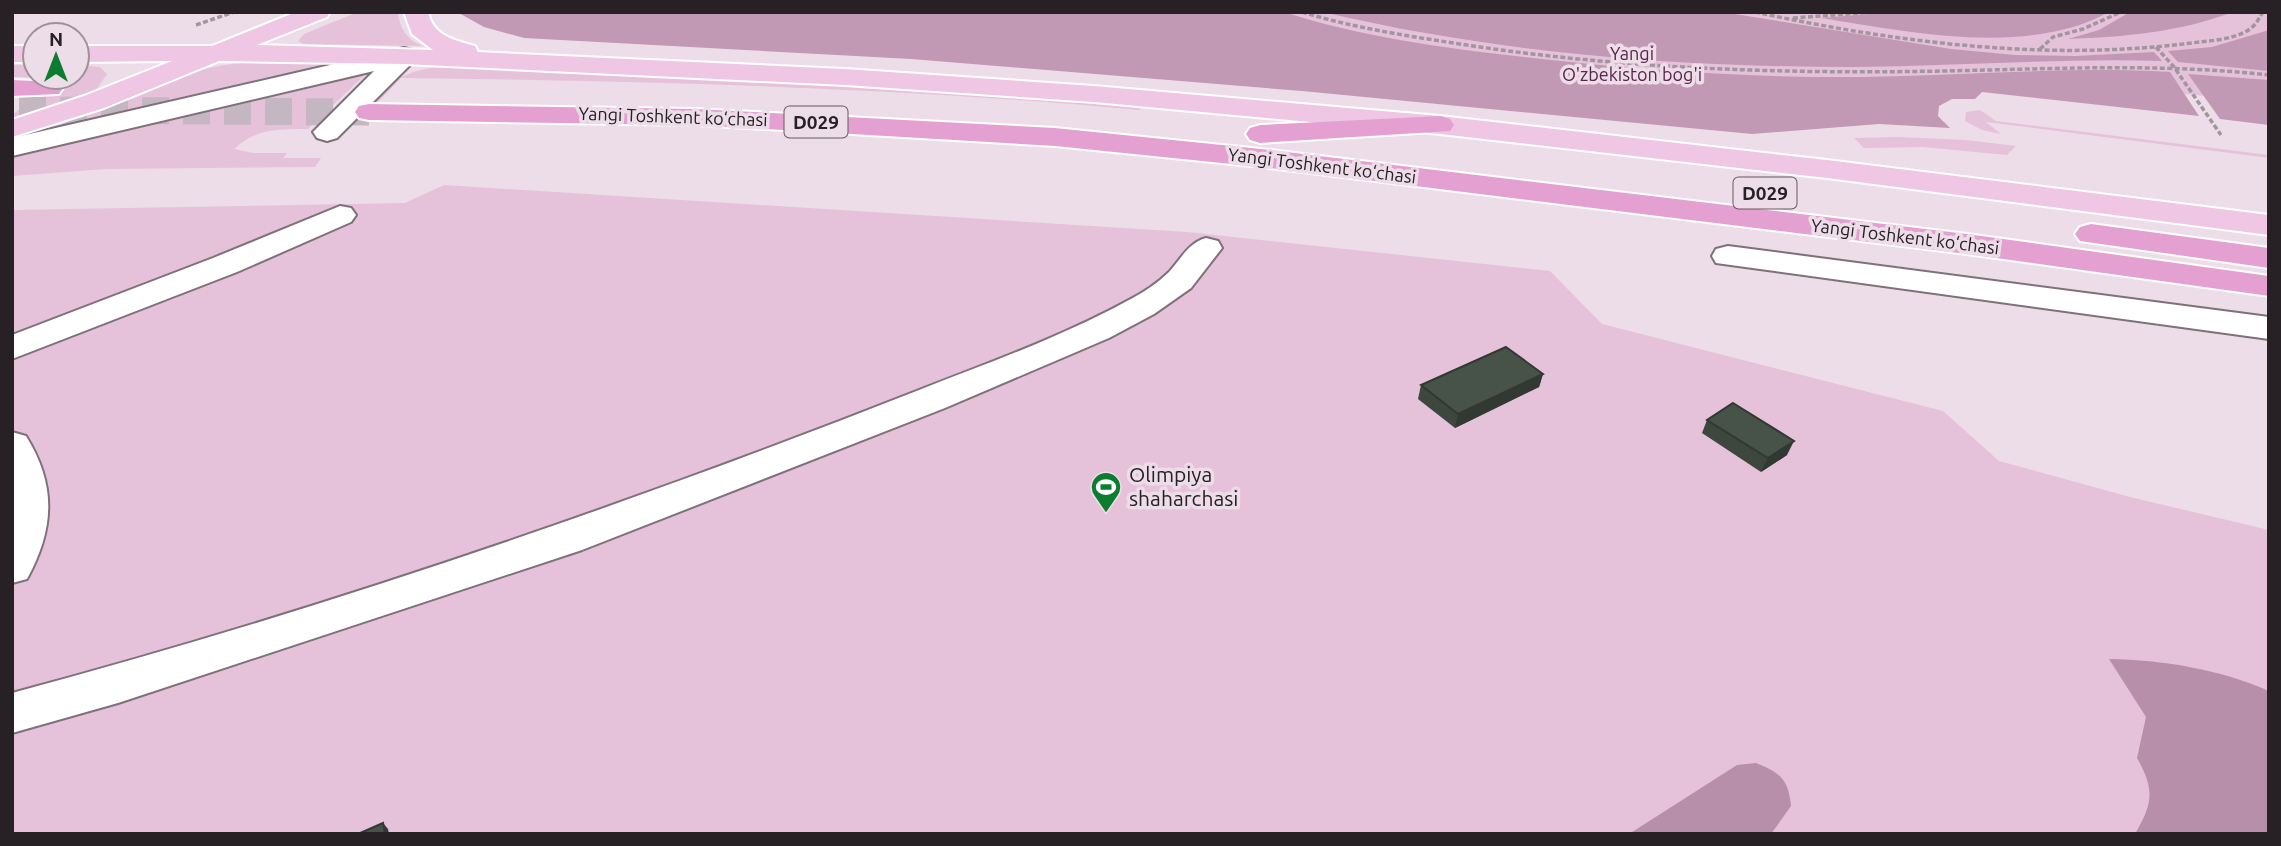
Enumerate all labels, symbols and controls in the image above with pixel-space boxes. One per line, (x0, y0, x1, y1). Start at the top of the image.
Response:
north arrow (21, 21, 91, 91)
text: N (49, 28, 63, 50)
park label: Yangi O'zbekiston bog'i (1562, 43, 1702, 84)
street label: Yangi Toshkent ko‘chasi (578, 103, 768, 129)
road number: D029 (784, 106, 848, 138)
street label: Yangi Toshkent ko‘chasi (1227, 144, 1417, 186)
road number: D029 (1734, 178, 1796, 209)
street label: Yangi Toshkent ko‘chasi (1810, 215, 2000, 257)
place label: Olimpiya shaharchasi (1129, 462, 1238, 510)
sports icon: Olimpiya shaharchasi (1089, 470, 1123, 514)

